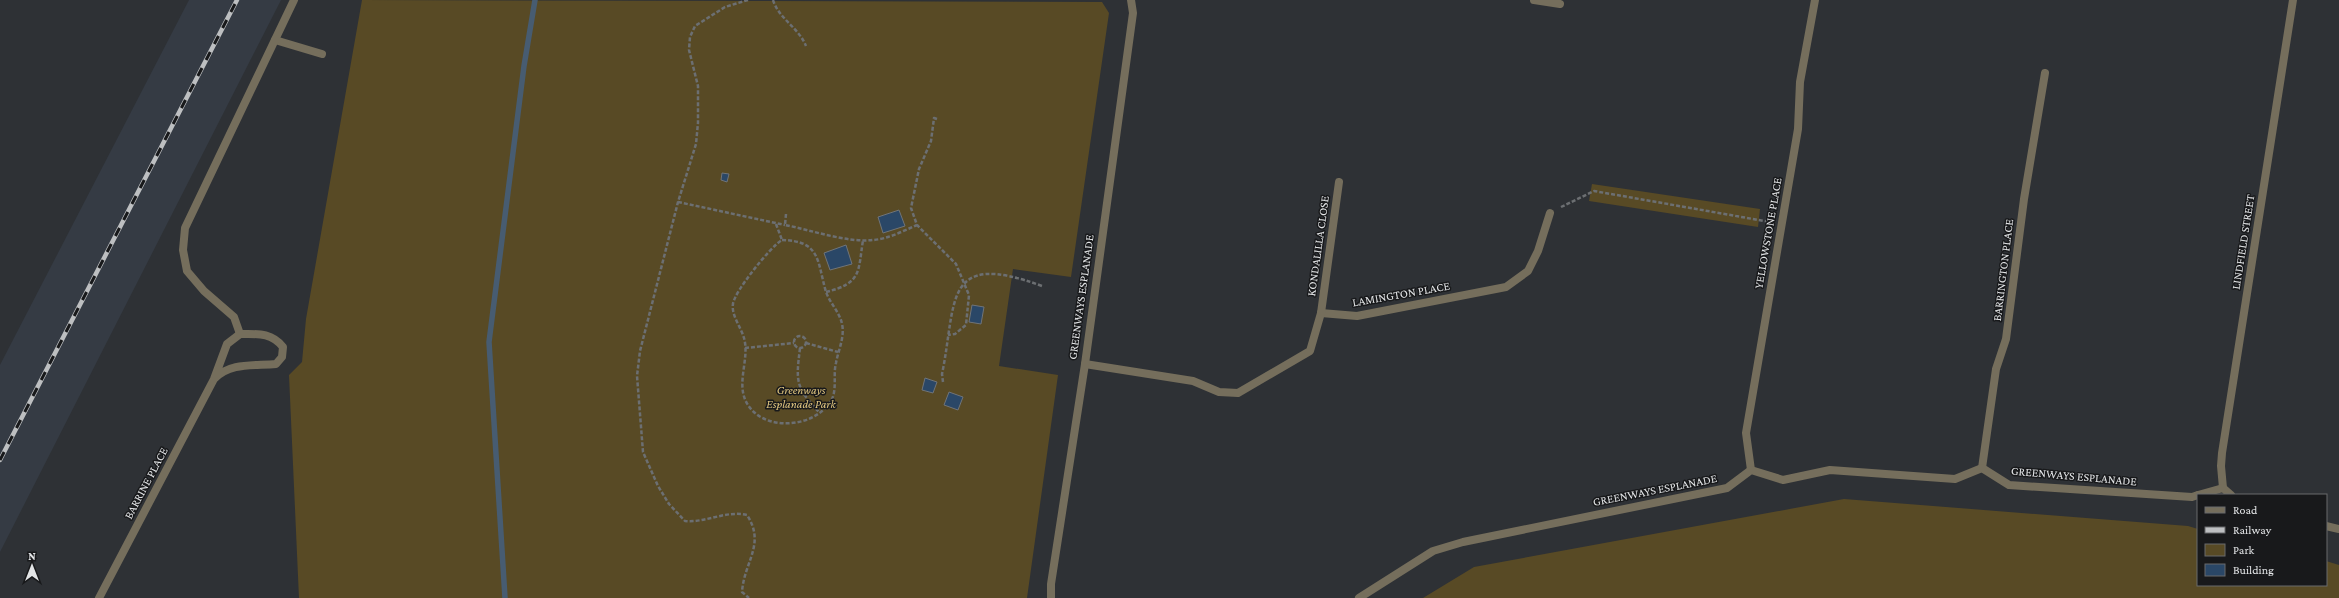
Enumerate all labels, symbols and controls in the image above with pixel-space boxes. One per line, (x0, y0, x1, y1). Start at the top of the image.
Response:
street label: YELLOWSTONE PLACE (1751, 176, 1785, 290)
street label: LINDFIELD STREET (2229, 193, 2258, 291)
street label: KONDALILLA CLOSE (1304, 194, 1332, 297)
street label: BARRINGTON PLACE (1990, 218, 2016, 322)
street label: GREENWAYS ESPLANADE (1065, 233, 1097, 360)
street label: LAMINGTON PLACE (1351, 278, 1451, 309)
park label: Greenways Esplanade Park (766, 383, 836, 411)
street label: BARRINE PLACE (121, 444, 171, 521)
street label: GREENWAYS ESPLANADE (2011, 464, 2138, 489)
street label: GREENWAYS ESPLANADE (1592, 471, 1719, 509)
legend (2197, 494, 2327, 586)
text: Road (2233, 503, 2258, 517)
text: Railway (2233, 523, 2272, 537)
text: Park (2233, 543, 2255, 557)
north arrow (12, 546, 52, 586)
text: N (28, 550, 36, 562)
text: Building (2233, 563, 2274, 577)

